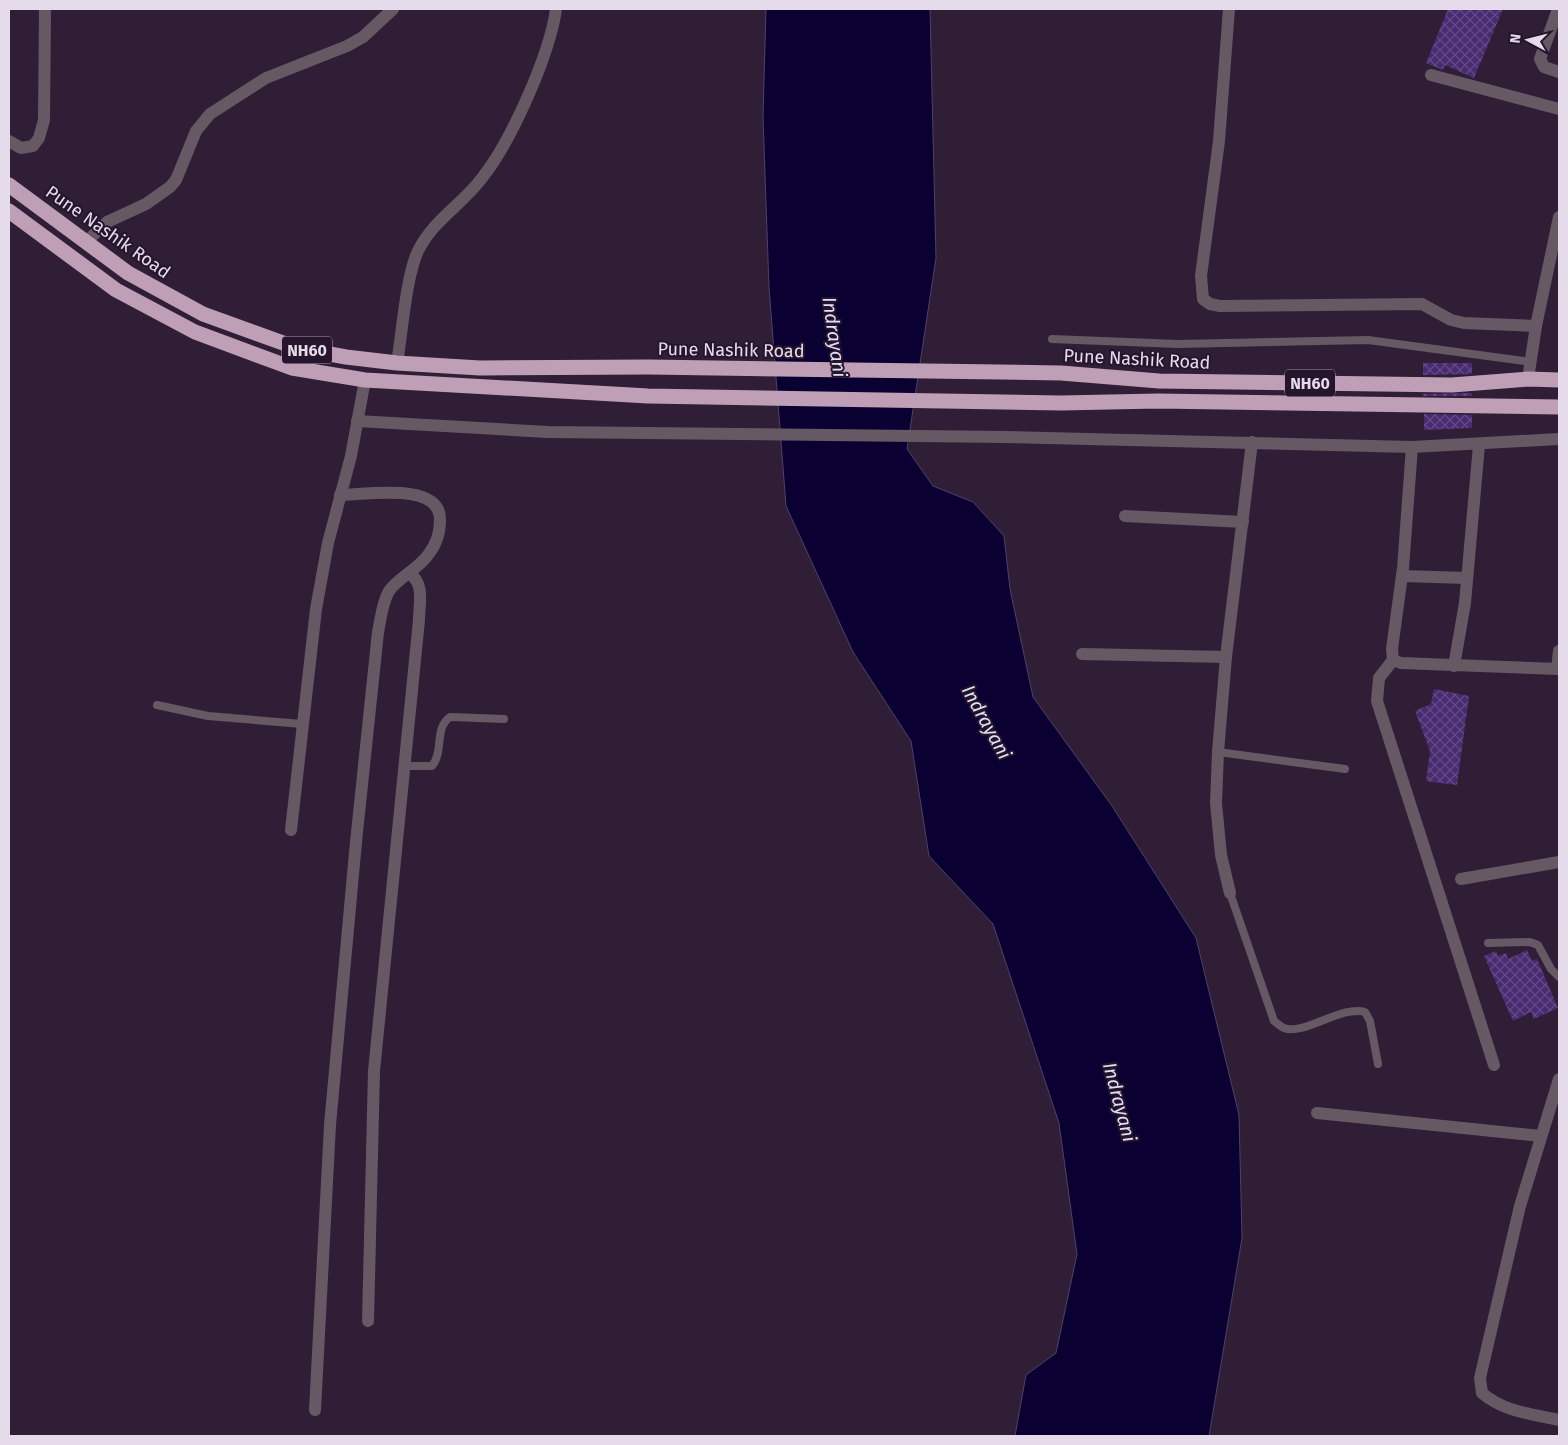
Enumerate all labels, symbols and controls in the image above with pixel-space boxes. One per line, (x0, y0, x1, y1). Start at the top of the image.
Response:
north arrow (1503, 15, 1553, 65)
text: N (1507, 33, 1525, 44)
street label: Pune Nashik Road (41, 181, 175, 283)
water label: Indrayani (817, 295, 852, 380)
road number: NH60 (282, 336, 332, 364)
street label: Pune Nashik Road (657, 338, 805, 362)
street label: Pune Nashik Road (1063, 344, 1211, 374)
road number: NH60 (1285, 369, 1335, 396)
water label: Indrayani (957, 681, 1017, 764)
water label: Indrayani (1098, 1060, 1141, 1145)

